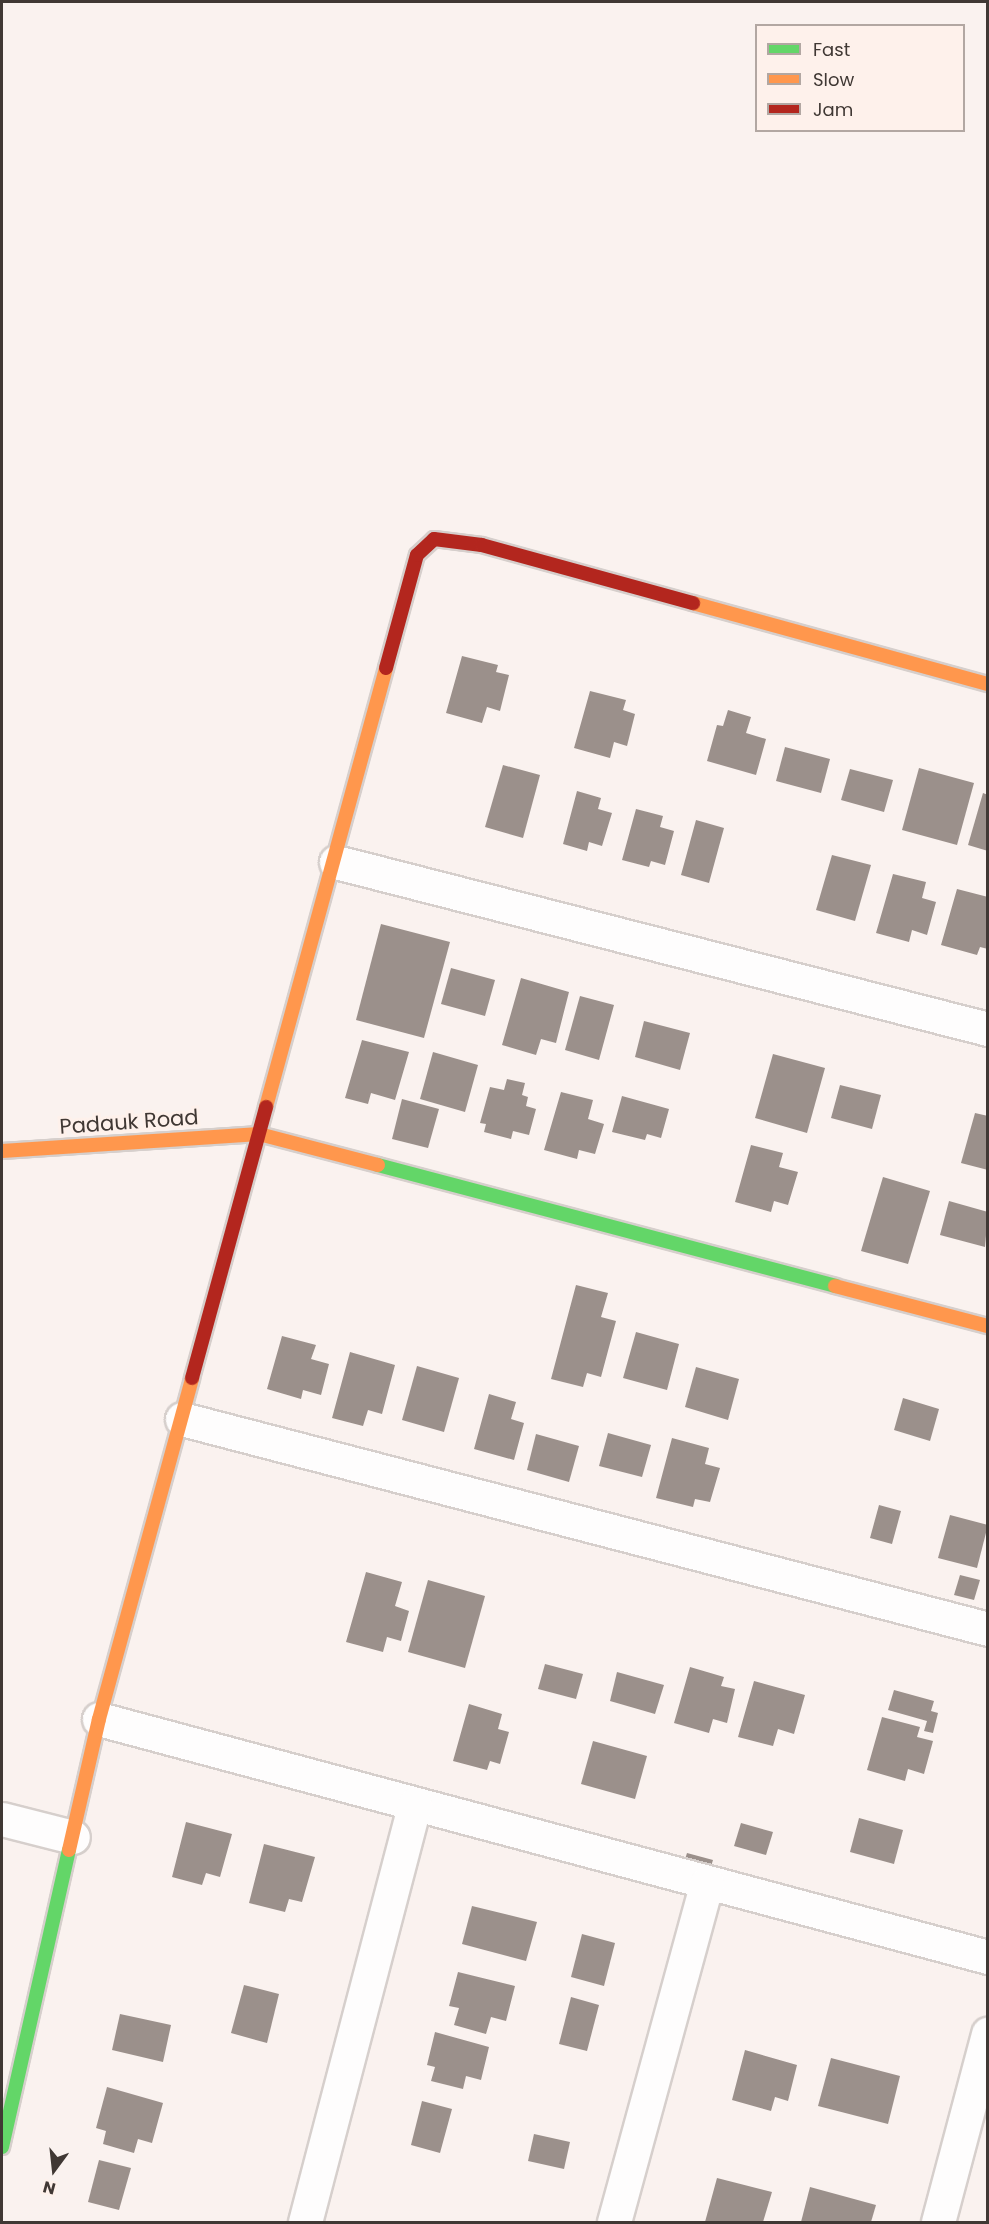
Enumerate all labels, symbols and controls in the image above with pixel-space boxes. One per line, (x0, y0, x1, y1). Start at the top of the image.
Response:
legend (755, 24, 965, 132)
text: Fast (813, 37, 850, 62)
text: Slow (813, 67, 854, 92)
text: Jam (813, 97, 853, 122)
street label: Padauk Road (59, 1105, 199, 1139)
north arrow (24, 2140, 84, 2200)
text: N (40, 2175, 58, 2201)

